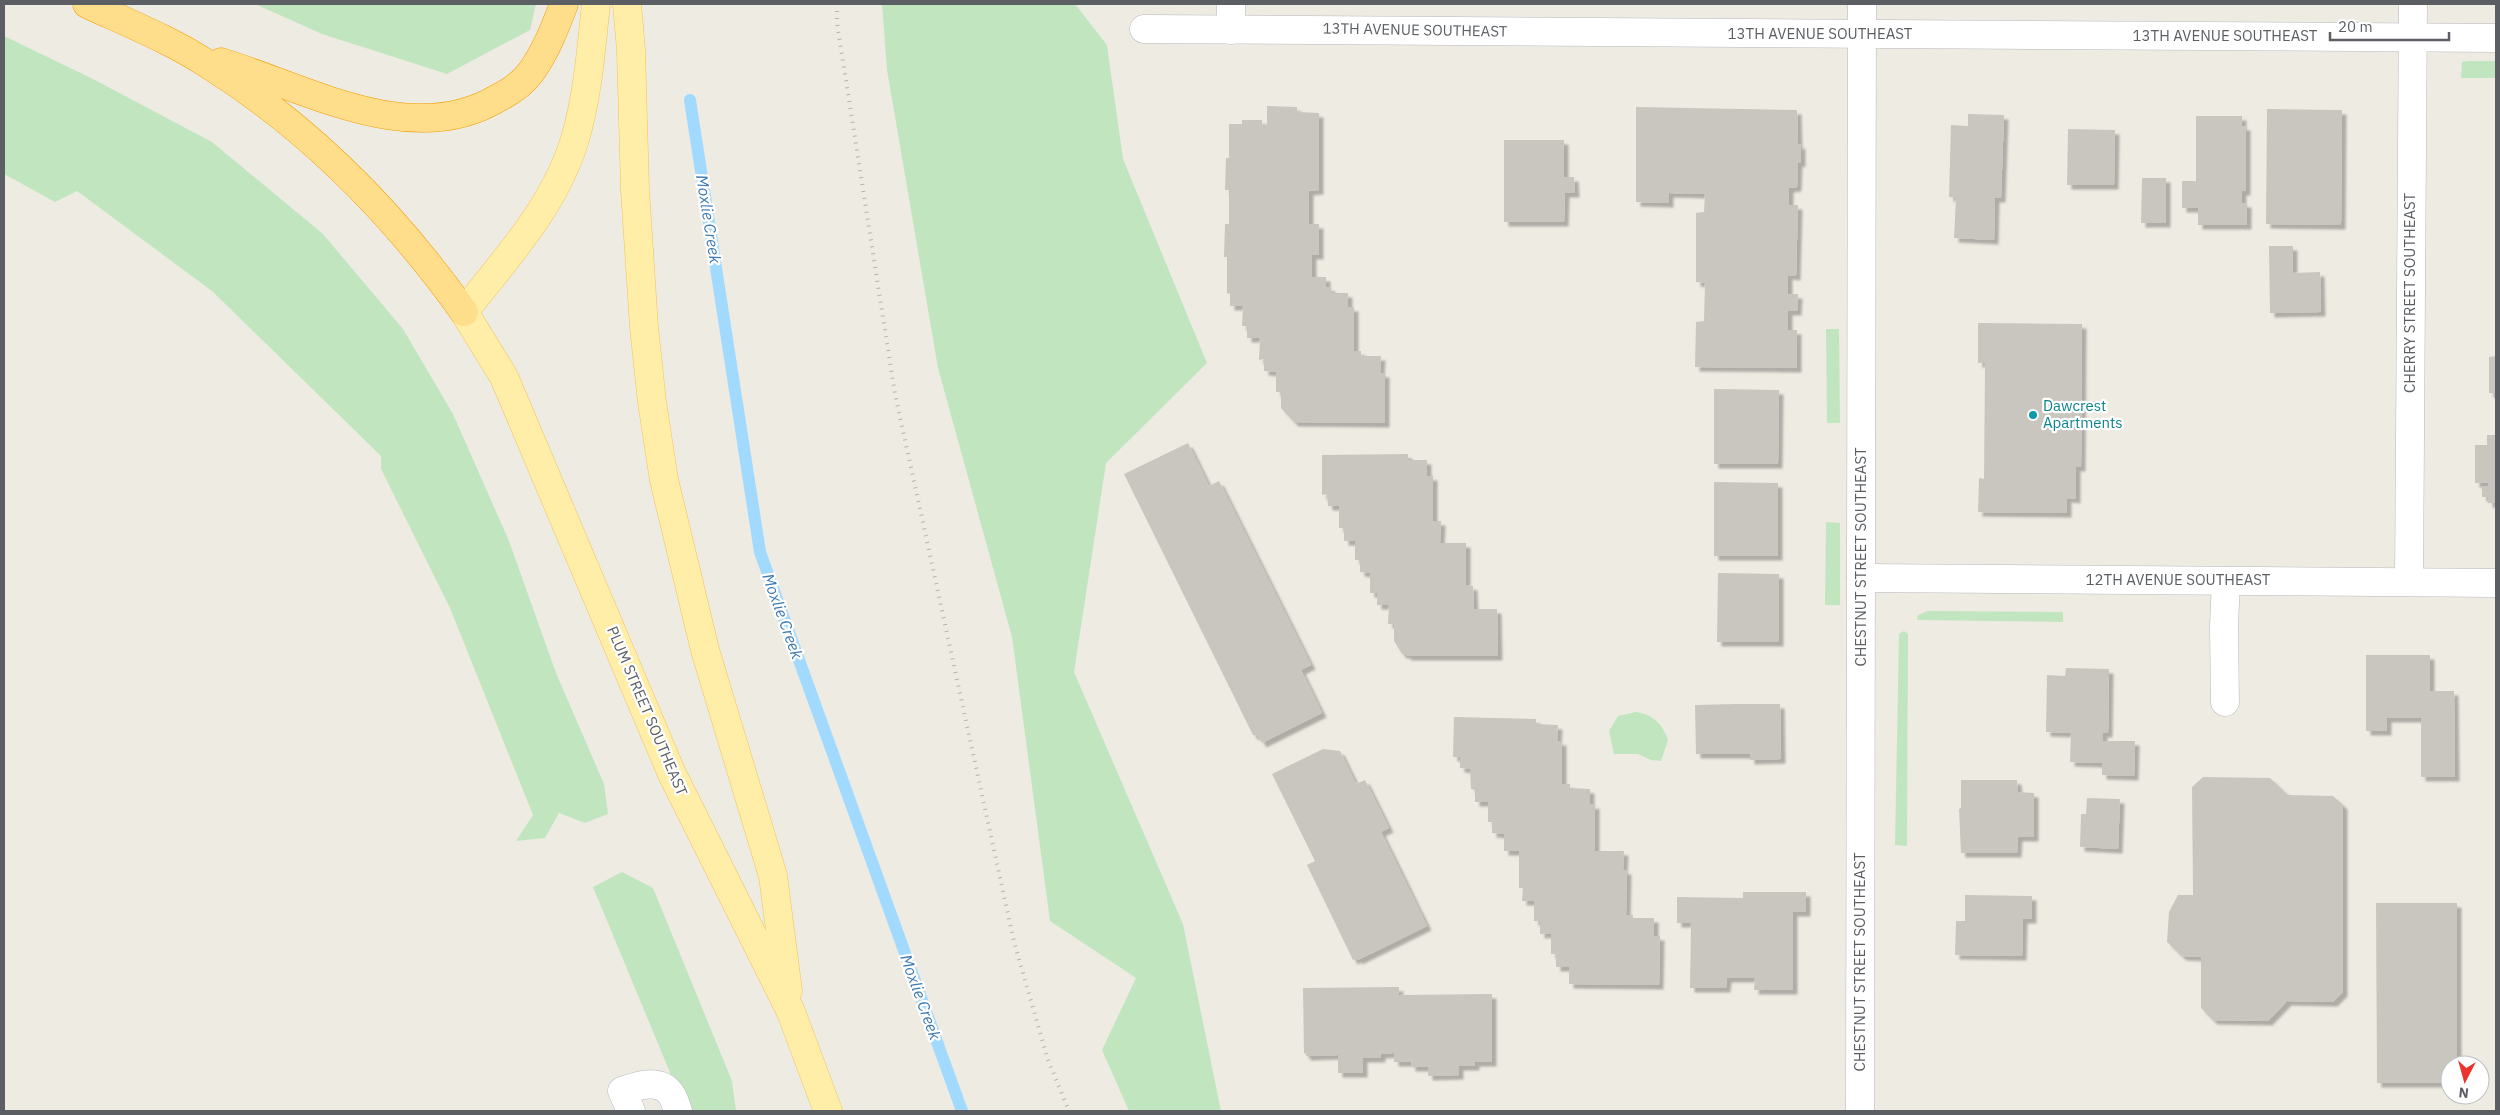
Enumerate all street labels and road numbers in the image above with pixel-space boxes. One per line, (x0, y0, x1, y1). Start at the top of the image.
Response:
street label: 13TH AVENUE SOUTHEAST (1322, 18, 1508, 41)
street label: 13TH AVENUE SOUTHEAST (1728, 24, 1913, 43)
street label: 13TH AVENUE SOUTHEAST (2133, 26, 2318, 45)
street label: CHERRY STREET SOUTHEAST (2400, 192, 2419, 393)
street label: CHESTNUT STREET SOUTHEAST (1851, 447, 1870, 667)
street label: 12TH AVENUE SOUTHEAST (2086, 570, 2271, 589)
street label: PLUM STREET SOUTHEAST (603, 623, 692, 799)
street label: CHESTNUT STREET SOUTHEAST (1850, 852, 1869, 1072)

